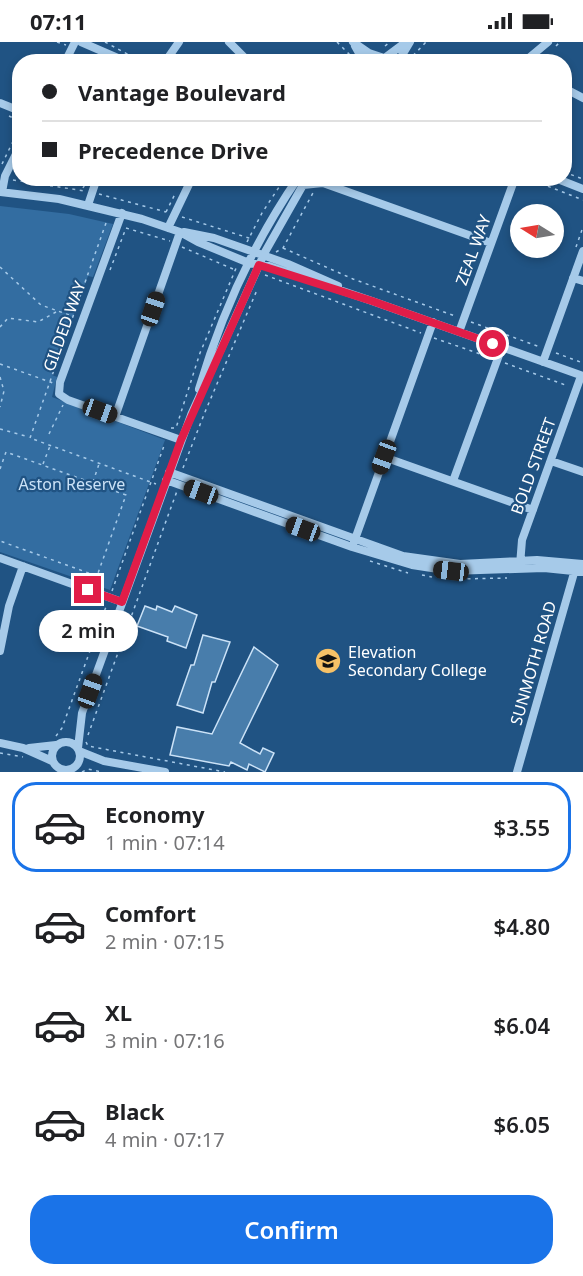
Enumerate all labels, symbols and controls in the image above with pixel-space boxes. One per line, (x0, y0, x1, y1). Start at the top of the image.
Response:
text: 07:11 (30, 6, 87, 36)
text: Vantage Boulevard (78, 77, 286, 107)
text: Precedence Drive (78, 135, 268, 165)
north arrow (510, 204, 564, 258)
map controls (510, 204, 564, 258)
street label: ZEAL WAY (450, 211, 496, 288)
street label: GILDED WAY (38, 277, 91, 374)
car (139, 289, 167, 329)
route start (479, 330, 506, 357)
car (80, 396, 120, 426)
street label: BOLD STREET (505, 414, 561, 517)
car (369, 437, 399, 477)
park label: Aston Reserve (19, 473, 125, 495)
car (181, 477, 221, 507)
car (283, 514, 323, 544)
car (432, 560, 470, 582)
route end (74, 576, 101, 603)
street label: SUNMOTH ROAD (505, 598, 561, 728)
callout: 2 min (38, 611, 138, 653)
text: 2 min (61, 617, 116, 644)
place label: Elevation Secondary College (348, 641, 487, 681)
school or university icon: Elevation Secondary College (313, 646, 343, 676)
car (75, 671, 105, 711)
text: Economy (105, 799, 204, 829)
icon: car (33, 800, 87, 854)
text: $3.55 (494, 812, 550, 842)
text: 1 min · 07:14 (105, 829, 225, 856)
text: Comfort (105, 898, 196, 928)
icon: car (33, 899, 87, 953)
text: $4.80 (494, 911, 550, 941)
text: 2 min · 07:15 (105, 928, 225, 955)
text: XL (105, 997, 132, 1027)
icon: car (33, 998, 87, 1052)
text: $6.04 (494, 1010, 550, 1040)
text: 3 min · 07:16 (105, 1027, 225, 1054)
text: Black (105, 1096, 164, 1126)
icon: car (33, 1097, 87, 1151)
text: $6.05 (494, 1109, 550, 1139)
text: 4 min · 07:17 (105, 1126, 225, 1153)
button: Confirm (30, 1195, 553, 1264)

